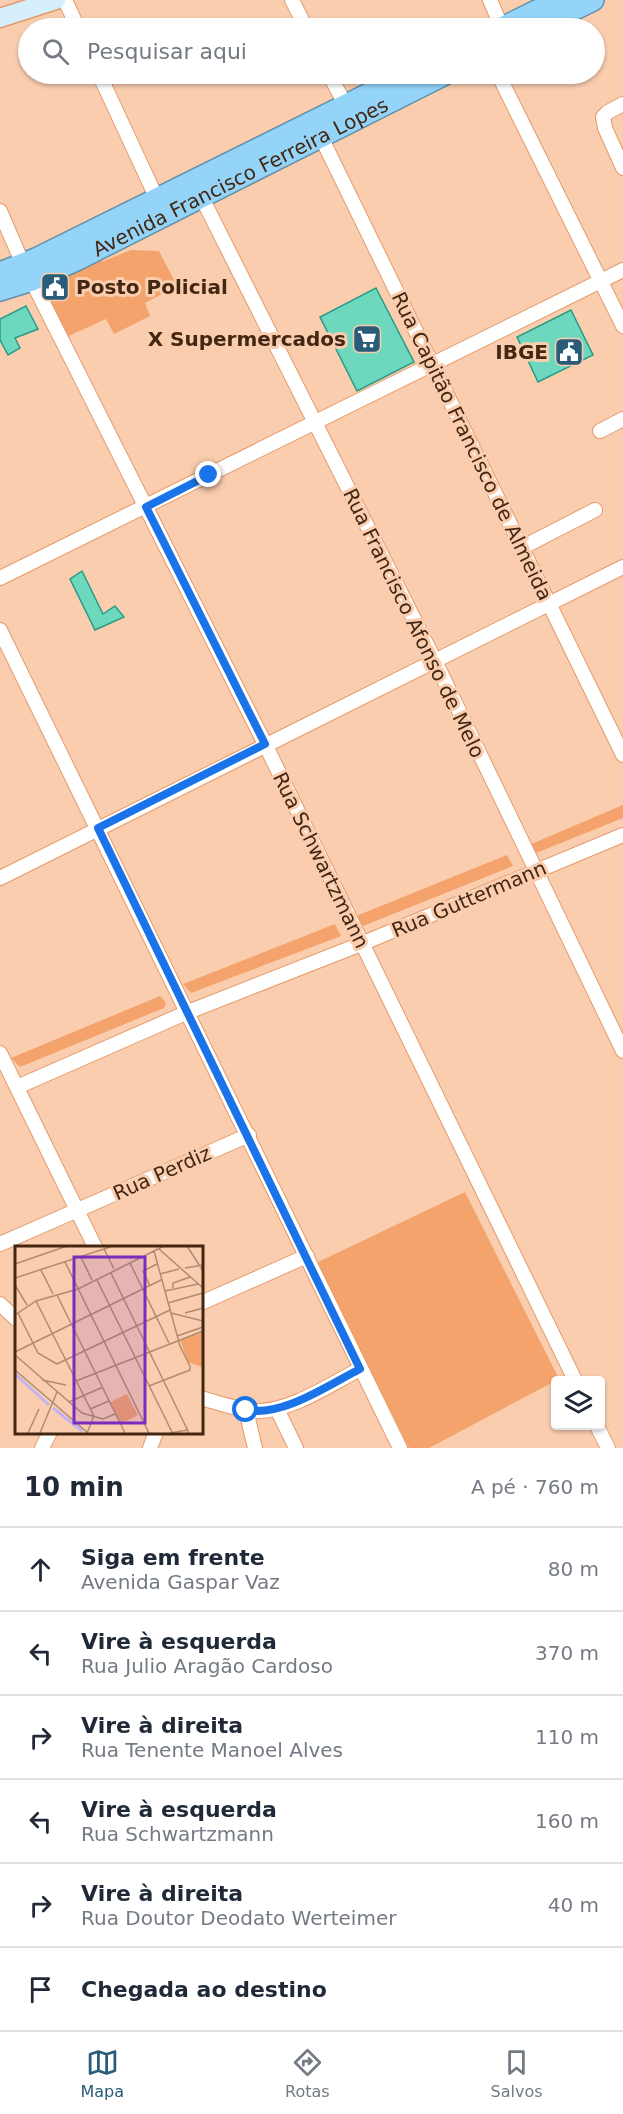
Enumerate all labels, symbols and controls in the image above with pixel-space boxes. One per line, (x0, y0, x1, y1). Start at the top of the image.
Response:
search box (18, 18, 605, 84)
icon: search (39, 35, 72, 68)
text: Pesquisar aqui (87, 39, 247, 64)
street label: Avenida Francisco Ferreira Lopes (89, 93, 392, 262)
public building icon: Posto Policial (39, 271, 71, 303)
place label: Posto Policial (76, 275, 228, 299)
street label: Rua Capitão Francisco de Almeida (387, 288, 557, 604)
supermarket icon: X Supermercados (351, 323, 383, 355)
place label: X Supermercados (148, 327, 346, 351)
public building icon: IBGE (553, 336, 585, 368)
place label: IBGE (495, 340, 548, 364)
route end (195, 461, 221, 487)
street label: Rua Francisco Afonso de Melo (338, 484, 490, 762)
street label: Rua Schwartzmann (268, 768, 374, 952)
street label: Rua Guttermann (388, 856, 550, 942)
street label: Rua Perdiz (109, 1141, 215, 1205)
inset map (15, 1246, 202, 1433)
map controls (551, 1376, 605, 1430)
button: layers (551, 1376, 605, 1430)
route start (232, 1396, 258, 1422)
text: 10 min (24, 1472, 124, 1502)
text: A pé · 760 m (471, 1475, 599, 1499)
text: Siga em frente (81, 1545, 265, 1570)
icon: ahead (24, 1553, 57, 1586)
text: 80 m (548, 1557, 599, 1581)
text: Avenida Gaspar Vaz (81, 1570, 280, 1594)
text: Vire à esquerda (81, 1629, 277, 1654)
icon: left (24, 1637, 57, 1670)
text: 370 m (535, 1641, 599, 1665)
text: Rua Julio Aragão Cardoso (81, 1654, 333, 1678)
text: Vire à direita (81, 1713, 243, 1738)
icon: right (24, 1721, 57, 1754)
text: 110 m (535, 1725, 599, 1749)
text: Rua Tenente Manoel Alves (81, 1738, 343, 1762)
text: Vire à esquerda (81, 1797, 277, 1822)
icon: left (24, 1805, 57, 1838)
text: 160 m (535, 1809, 599, 1833)
text: Rua Schwartzmann (81, 1822, 274, 1846)
text: Vire à direita (81, 1881, 243, 1906)
icon: right (24, 1889, 57, 1922)
text: 40 m (548, 1893, 599, 1917)
text: Rua Doutor Deodato Werteimer (81, 1906, 396, 1930)
icon: arrive (24, 1973, 57, 2006)
text: Chegada ao destino (81, 1977, 327, 2002)
tab: Mapa (80, 2046, 124, 2101)
tab: Rotas (285, 2046, 330, 2101)
tab: Salvos (491, 2046, 543, 2101)

